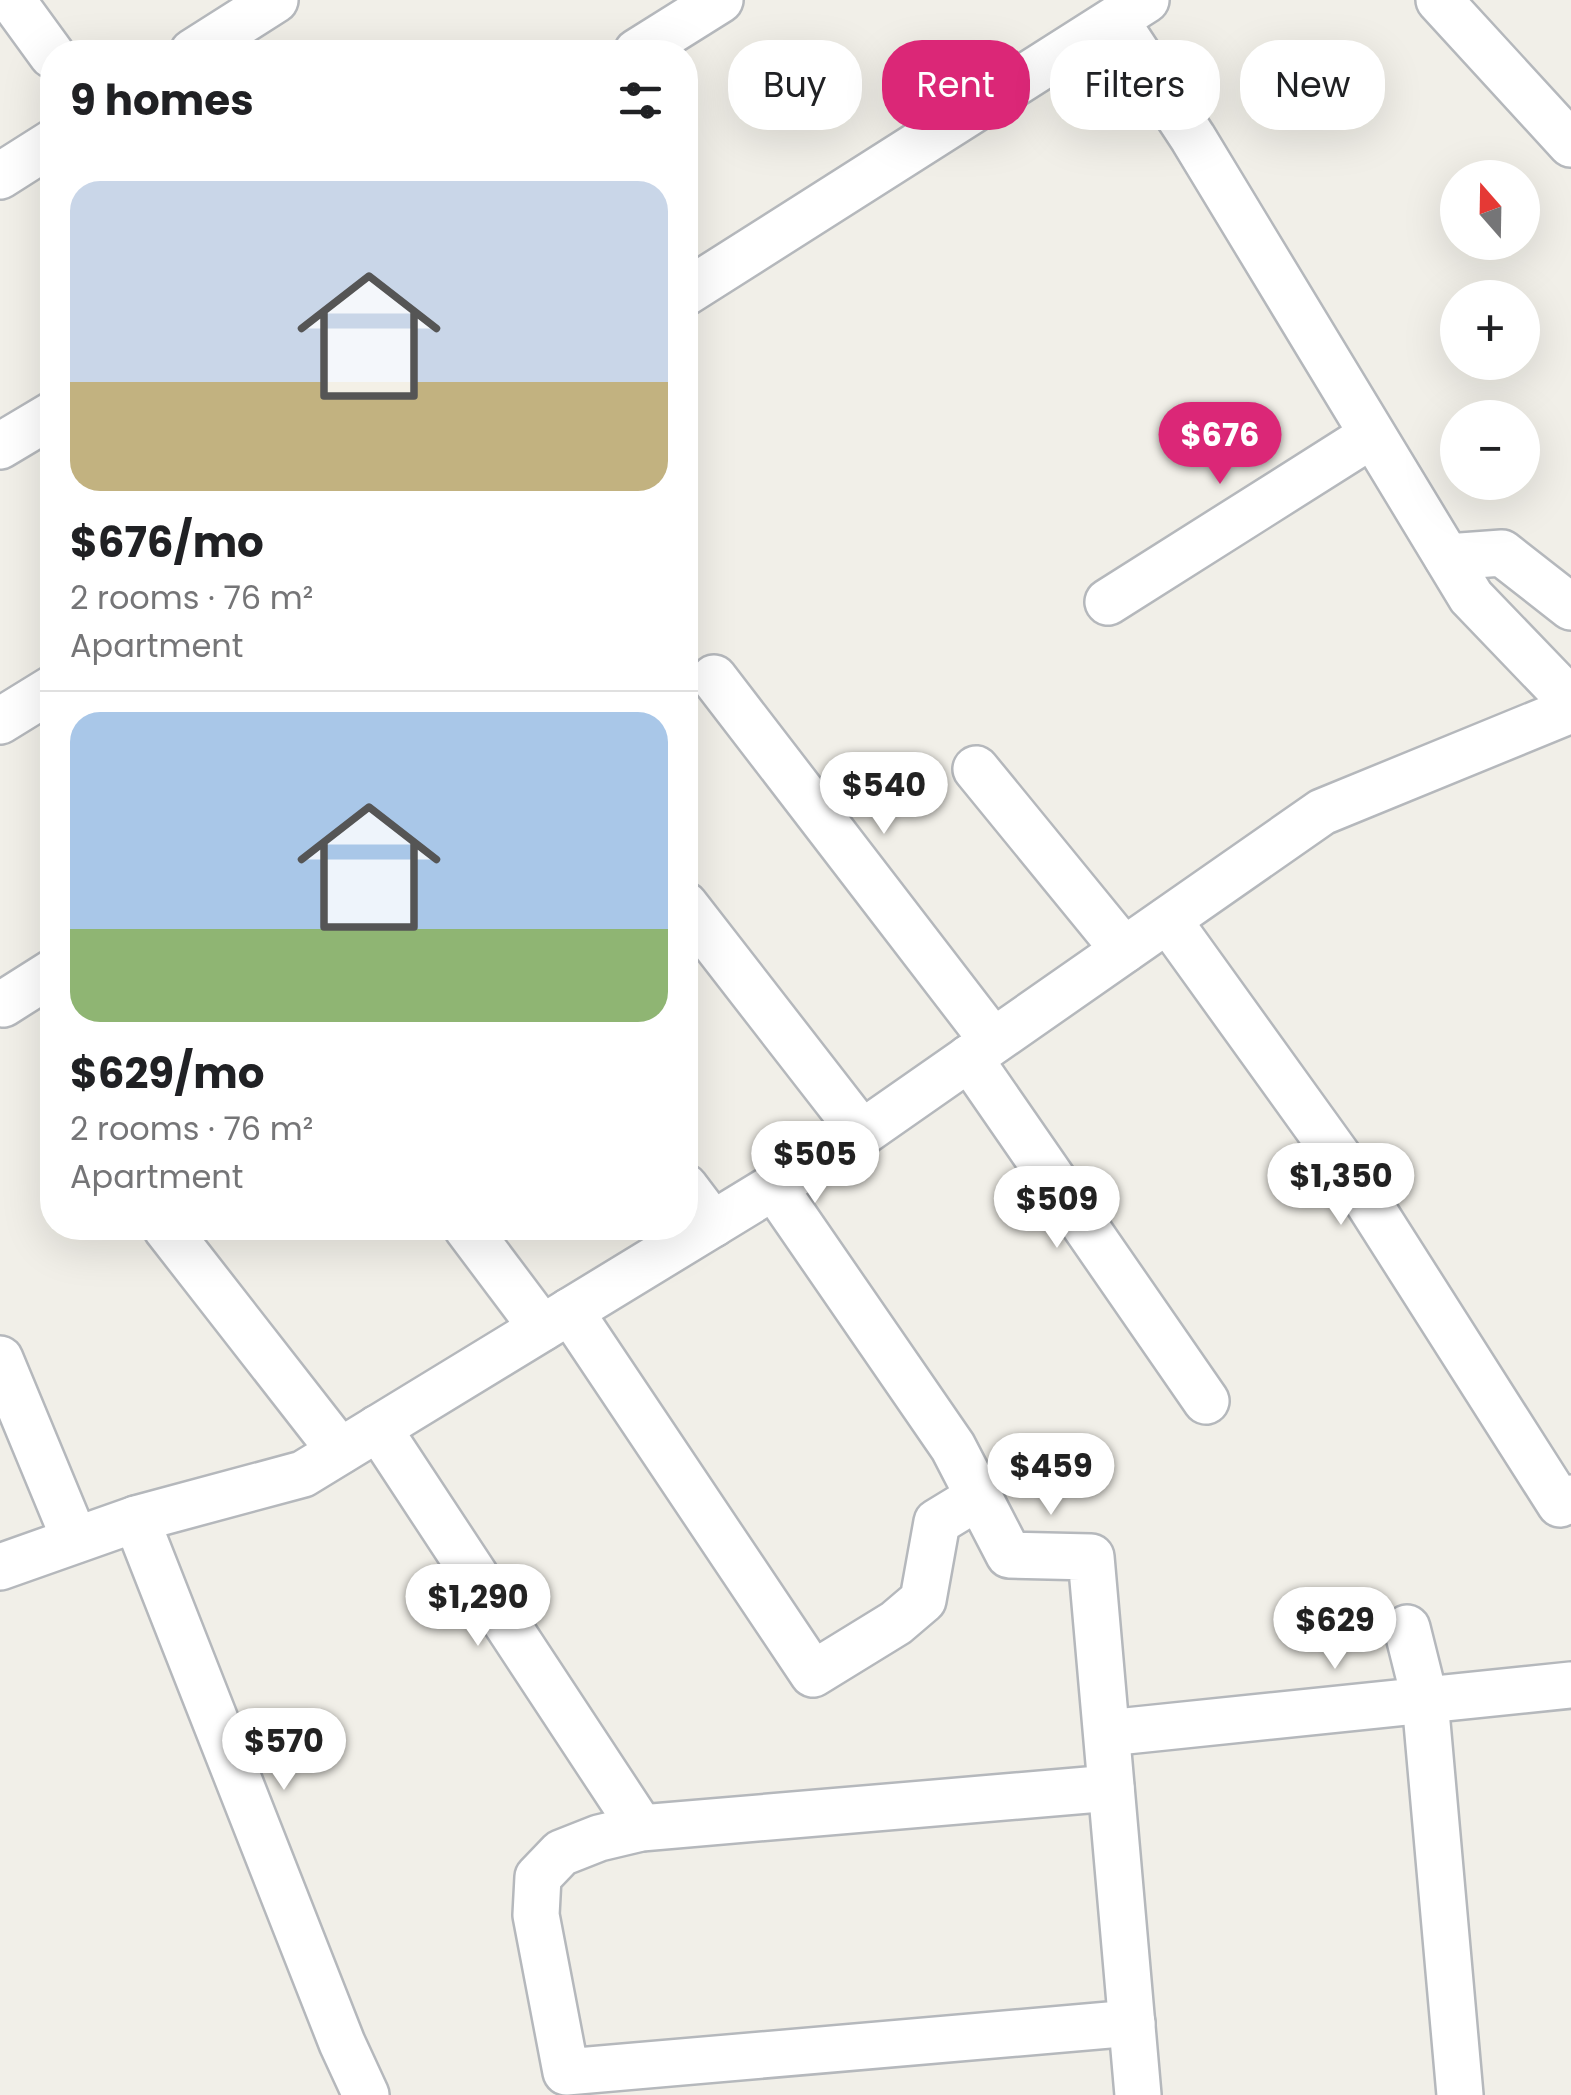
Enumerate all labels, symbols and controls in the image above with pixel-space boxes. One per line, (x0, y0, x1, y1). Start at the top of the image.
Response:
chip: Buy (728, 40, 862, 130)
chip: Rent (882, 40, 1030, 130)
chip: Filters (1050, 40, 1220, 130)
chip: New (1240, 40, 1385, 130)
text: 9 homes (70, 71, 254, 130)
icon: filters (613, 73, 668, 128)
north arrow (1440, 160, 1540, 260)
map controls (1440, 160, 1540, 500)
icon: home (279, 246, 459, 426)
button: + (1440, 280, 1540, 380)
button: − (1440, 400, 1540, 500)
pin: $676 (1161, 402, 1279, 487)
text: $676 (1181, 412, 1259, 457)
text: $676/mo (70, 513, 264, 572)
text: 2 rooms · 76 m² (70, 575, 313, 620)
text: Apartment (70, 623, 243, 668)
pin: $540 (825, 752, 943, 837)
text: $540 (842, 762, 926, 807)
icon: home (279, 777, 459, 957)
text: $629/mo (70, 1044, 264, 1103)
text: 2 rooms · 76 m² (70, 1106, 313, 1151)
pin: $505 (756, 1121, 874, 1206)
text: $505 (773, 1131, 857, 1176)
pin: $1,350 (1260, 1143, 1422, 1228)
text: $1,350 (1289, 1153, 1393, 1198)
text: Apartment (70, 1154, 243, 1199)
pin: $509 (998, 1166, 1116, 1251)
text: $509 (1016, 1176, 1098, 1221)
pin: $459 (992, 1433, 1110, 1518)
text: $459 (1009, 1443, 1093, 1488)
pin: $1,290 (397, 1564, 559, 1649)
text: $1,290 (427, 1574, 529, 1619)
pin: $629 (1276, 1587, 1394, 1672)
text: $629 (1295, 1597, 1375, 1642)
pin: $570 (225, 1708, 343, 1793)
text: $570 (244, 1718, 324, 1763)

